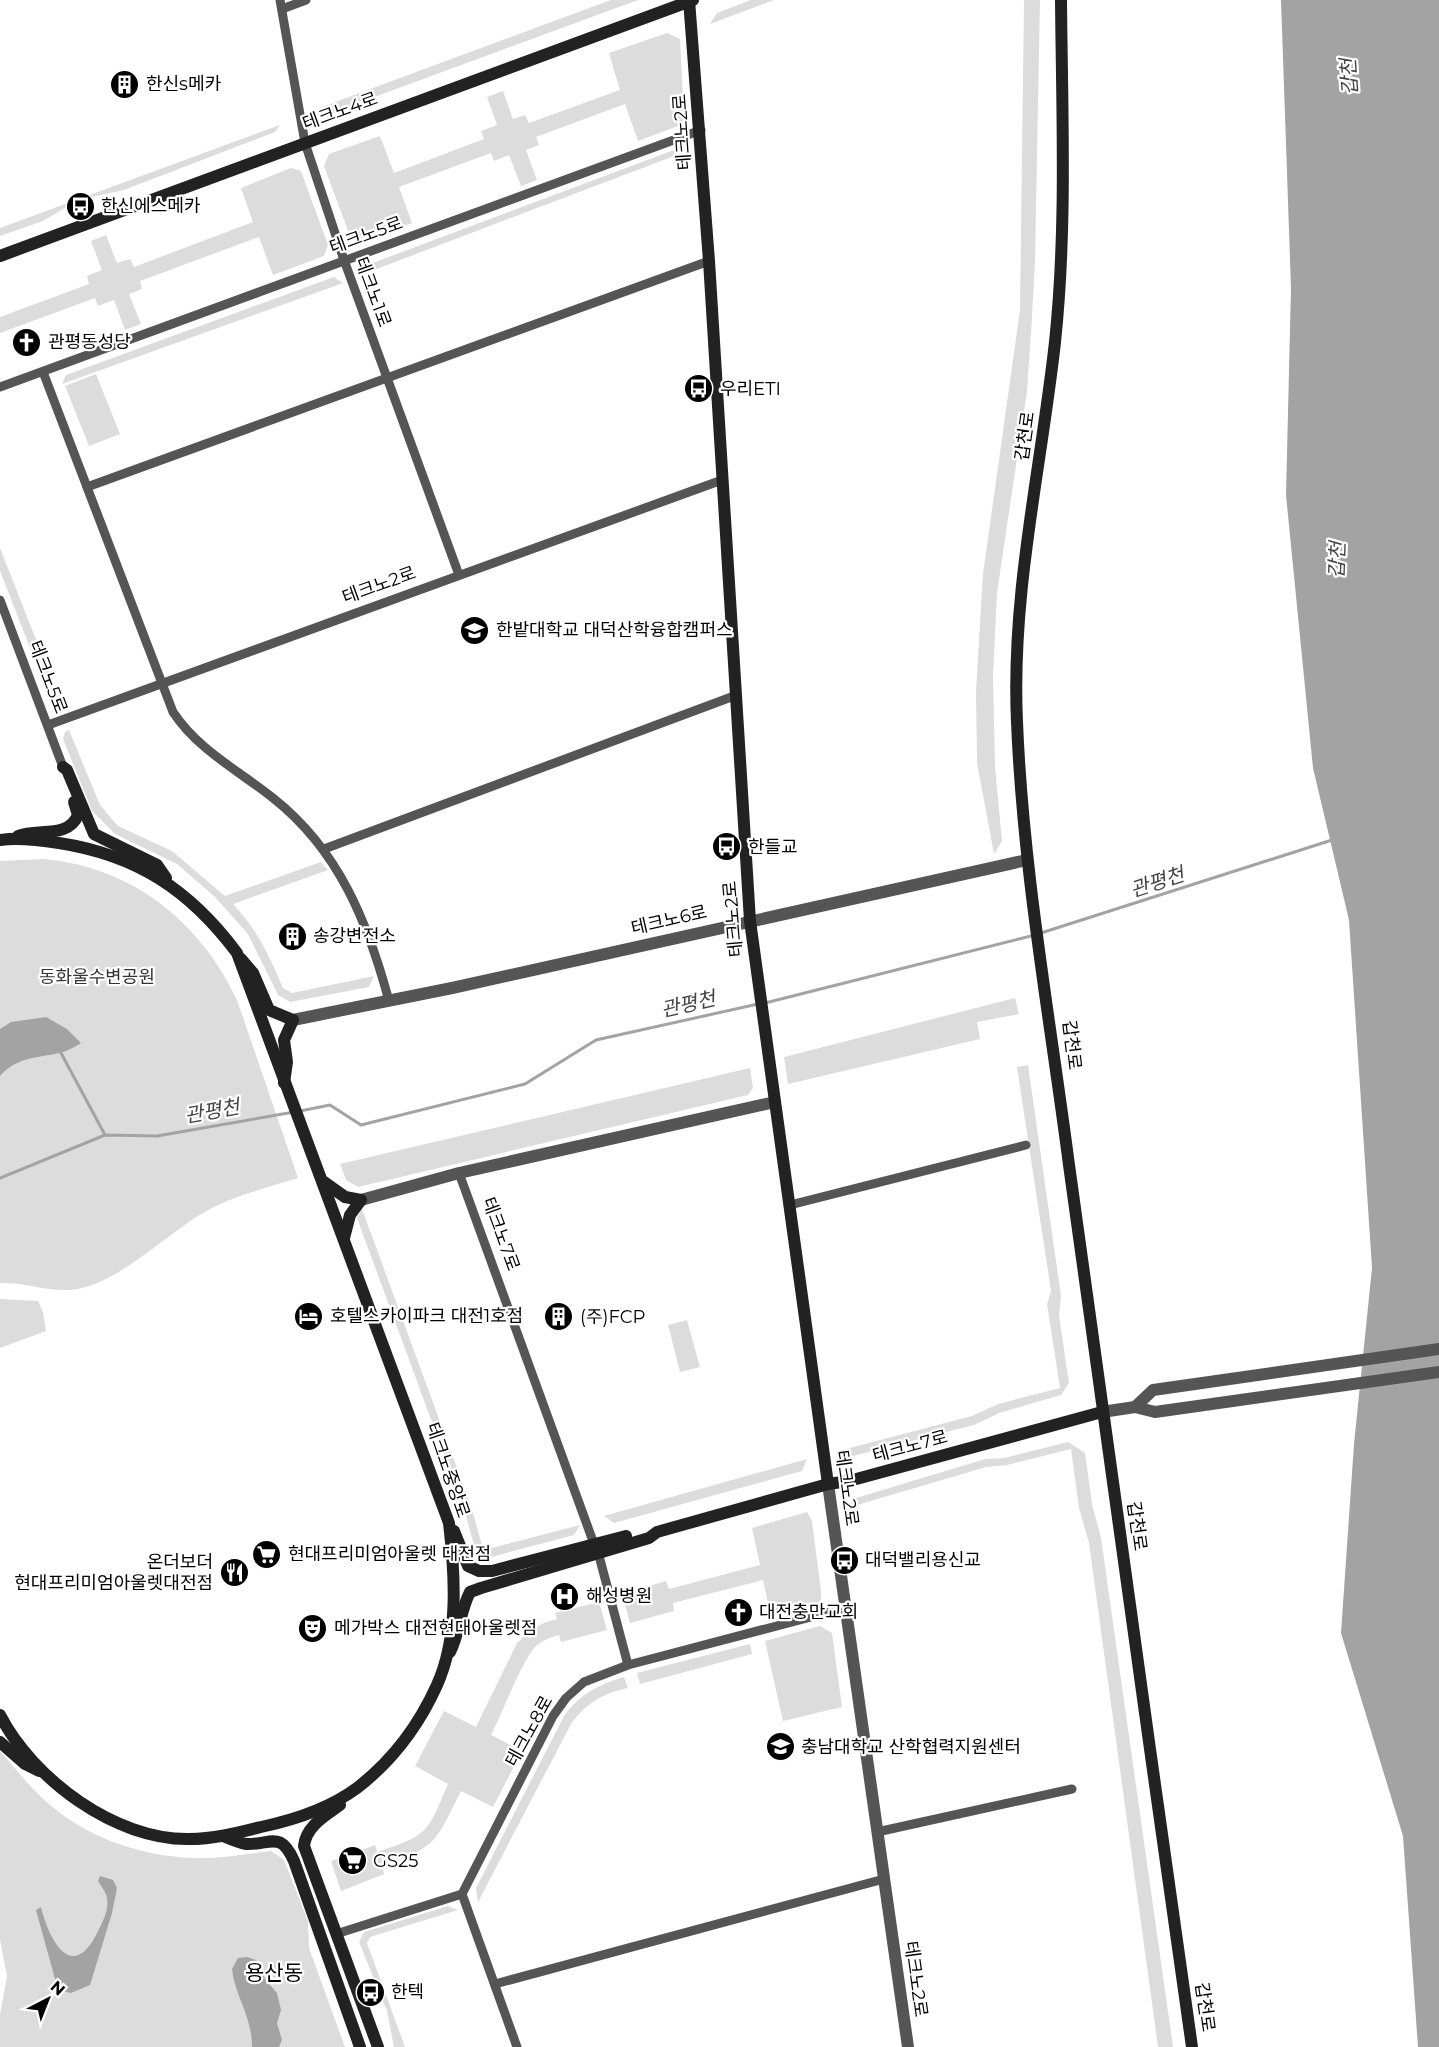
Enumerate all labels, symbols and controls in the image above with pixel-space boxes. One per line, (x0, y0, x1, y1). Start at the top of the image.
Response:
water label: 갑천 (1336, 55, 1362, 96)
building icon: 한신s메카 (109, 68, 141, 100)
place label: 한신s메카 (146, 73, 221, 95)
street label: 테크노4로 (300, 87, 380, 135)
street label: 테크노2로 (668, 93, 696, 171)
bus stop icon: 한신에스메카 (64, 190, 96, 222)
place label: 한신에스메카 (101, 195, 201, 217)
street label: 테크노5로 (326, 212, 406, 258)
street label: 테크노1로 (350, 254, 396, 330)
church icon: 관평동성당 (11, 326, 43, 358)
place label: 관평동성당 (48, 331, 131, 353)
bus stop icon: 우리ETI (683, 373, 715, 405)
place label: 우리ETI (720, 378, 781, 400)
street label: 갑천로 (1011, 410, 1039, 462)
water label: 갑천 (1324, 539, 1350, 579)
street label: 테크노2로 (339, 562, 419, 608)
school or university icon: 한밭대학교 대덕산학융합캠퍼스 (459, 614, 491, 646)
place label: 한밭대학교 대덕산학융합캠퍼스 (496, 619, 733, 641)
street label: 테크노5로 (24, 637, 72, 717)
bus stop icon: 한들교 (711, 831, 743, 863)
place label: 한들교 (748, 836, 798, 858)
water label: 관평천 (1127, 861, 1189, 902)
street label: 테크노2로 (719, 880, 747, 958)
street label: 테크노6로 (629, 901, 709, 939)
building icon: 송강변전소 (276, 920, 308, 952)
place label: 송강변전소 (313, 925, 396, 947)
park label: 동화울수변공원 (39, 966, 155, 988)
water label: 관평천 (658, 986, 720, 1022)
street label: 갑천로 (1058, 1019, 1086, 1071)
water label: 관평천 (183, 1094, 244, 1128)
street label: 테크노7로 (478, 1194, 524, 1274)
hotel icon: 호텔스카이파크 대전1호점 (293, 1300, 325, 1332)
building icon: (주)FCP (543, 1301, 575, 1333)
place label: 호텔스카이파크 대전1호점 (330, 1305, 523, 1327)
place label: (주)FCP (580, 1306, 645, 1328)
street label: 테크노중앙로 (421, 1419, 475, 1521)
street label: 테크노7로 (870, 1425, 950, 1467)
street label: 테크노2로 (831, 1449, 863, 1527)
street label: 갑천로 (1123, 1500, 1151, 1552)
supermarket icon: 현대프리미엄아울렛 대전점 (251, 1538, 283, 1570)
place label: 현대프리미엄아울렛 대전점 (288, 1543, 491, 1565)
bus stop icon: 대덕밸리용신교 (828, 1544, 860, 1576)
place label: 대덕밸리용신교 (865, 1549, 981, 1571)
place label: 온더보더 현대프리미엄아울렛대전점 (14, 1551, 213, 1594)
restaurant icon: 온더보더 현대프리미엄아울렛대전점 (218, 1556, 250, 1588)
hospital icon: 해성병원 (549, 1580, 581, 1612)
place label: 해성병원 (586, 1585, 652, 1607)
church icon: 대전충만교회 (722, 1596, 754, 1628)
place label: 대전충만교회 (759, 1601, 858, 1623)
theatre icon: 메가박스 대전현대아울렛점 (297, 1612, 329, 1644)
place label: 메가박스 대전현대아울렛점 (334, 1617, 537, 1639)
street label: 테크노8로 (501, 1692, 557, 1770)
school or university icon: 충남대학교 산학협력지원센터 (764, 1731, 796, 1763)
place label: 충남대학교 산학협력지원센터 (801, 1736, 1021, 1758)
supermarket icon: GS25 (336, 1845, 368, 1877)
place label: GS25 (373, 1850, 418, 1872)
street label: 테크노2로 (900, 1940, 932, 2018)
district label: 용산동 (245, 1960, 303, 1985)
north arrow (18, 1969, 78, 2029)
bus stop icon: 한텍 (354, 1976, 386, 2008)
text: N (47, 1977, 69, 2000)
place label: 한텍 (391, 1981, 424, 2003)
street label: 갑천로 (1191, 1981, 1219, 2033)

